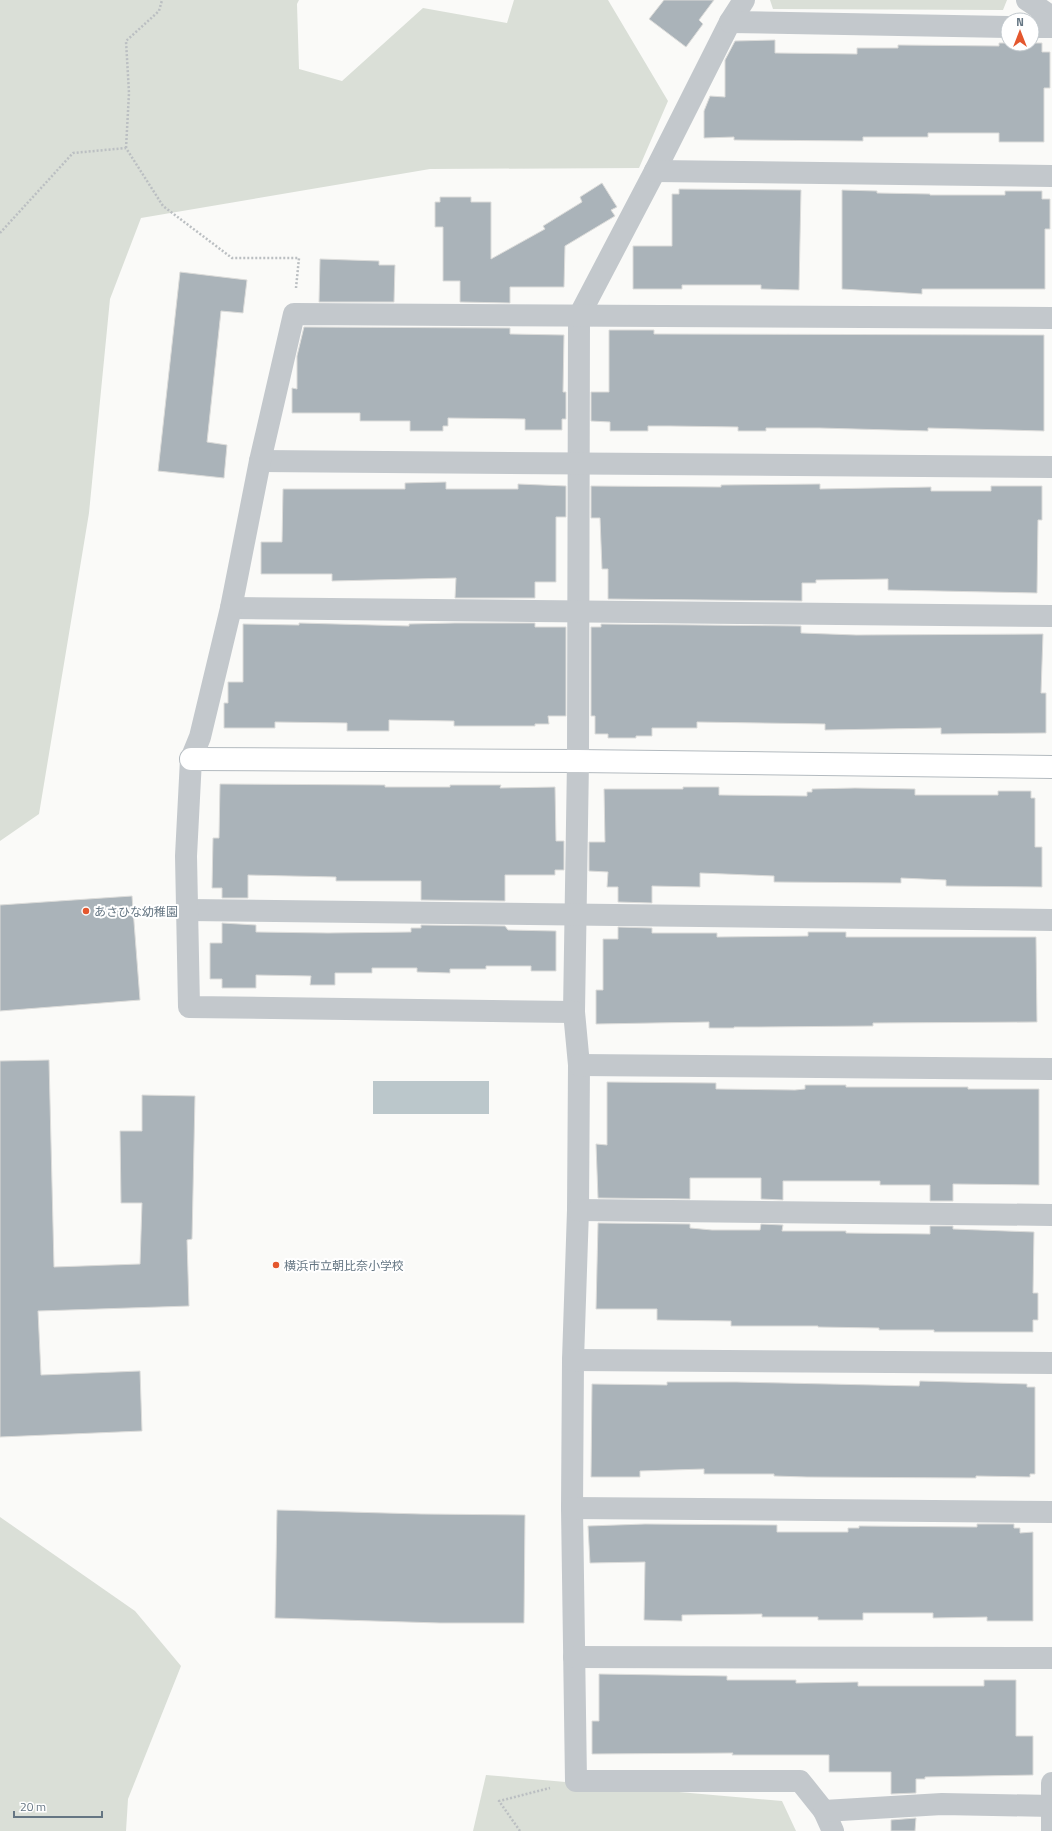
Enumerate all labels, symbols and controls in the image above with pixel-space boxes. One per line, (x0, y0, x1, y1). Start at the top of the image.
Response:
north arrow (1000, 12, 1040, 52)
text: N (1016, 14, 1024, 30)
place label: あさひな幼稚園 (94, 902, 178, 921)
marker: あさひな幼稚園 (81, 906, 91, 916)
place label: 横浜市立朝比奈小学校 (284, 1256, 404, 1275)
marker: 横浜市立朝比奈小学校 (271, 1260, 281, 1270)
scale bar (14, 1793, 102, 1819)
text: 20 m (20, 1797, 46, 1816)

